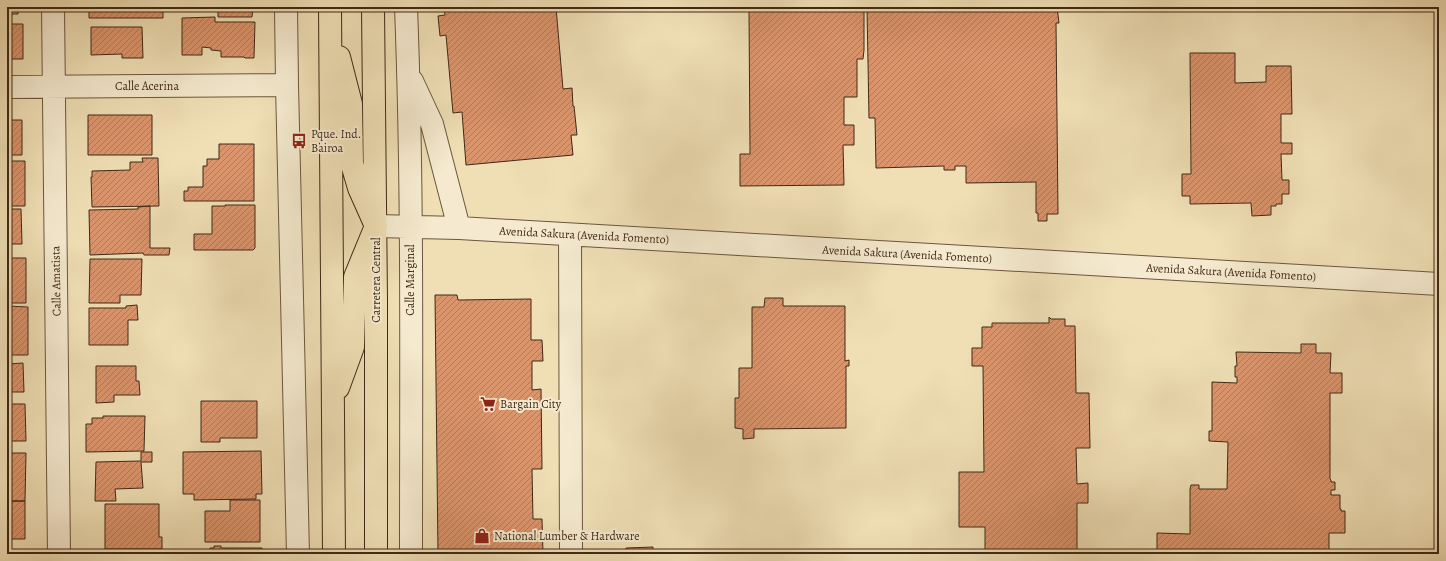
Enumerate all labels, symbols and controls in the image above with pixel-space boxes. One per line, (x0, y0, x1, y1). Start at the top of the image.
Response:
street label: Calle Acerina (115, 78, 179, 94)
place label: Pque. Ind. Bairoa (311, 126, 361, 156)
bus stop icon: Pque. Ind. Bairoa (290, 132, 308, 150)
street label: Avenida Sakura (Avenida Fomento) (498, 223, 669, 247)
street label: Carretera Central (368, 237, 384, 323)
street label: Avenida Sakura (Avenida Fomento) (821, 242, 992, 266)
street label: Calle Marginal (402, 244, 418, 316)
street label: Calle Amatista (47, 245, 65, 317)
street label: Avenida Sakura (Avenida Fomento) (1145, 260, 1316, 284)
supermarket icon: Bargain City (479, 395, 497, 413)
place label: Bargain City (500, 396, 562, 412)
shop icon: National Lumber & Hardware (473, 527, 491, 545)
place label: National Lumber & Hardware (494, 528, 640, 544)

